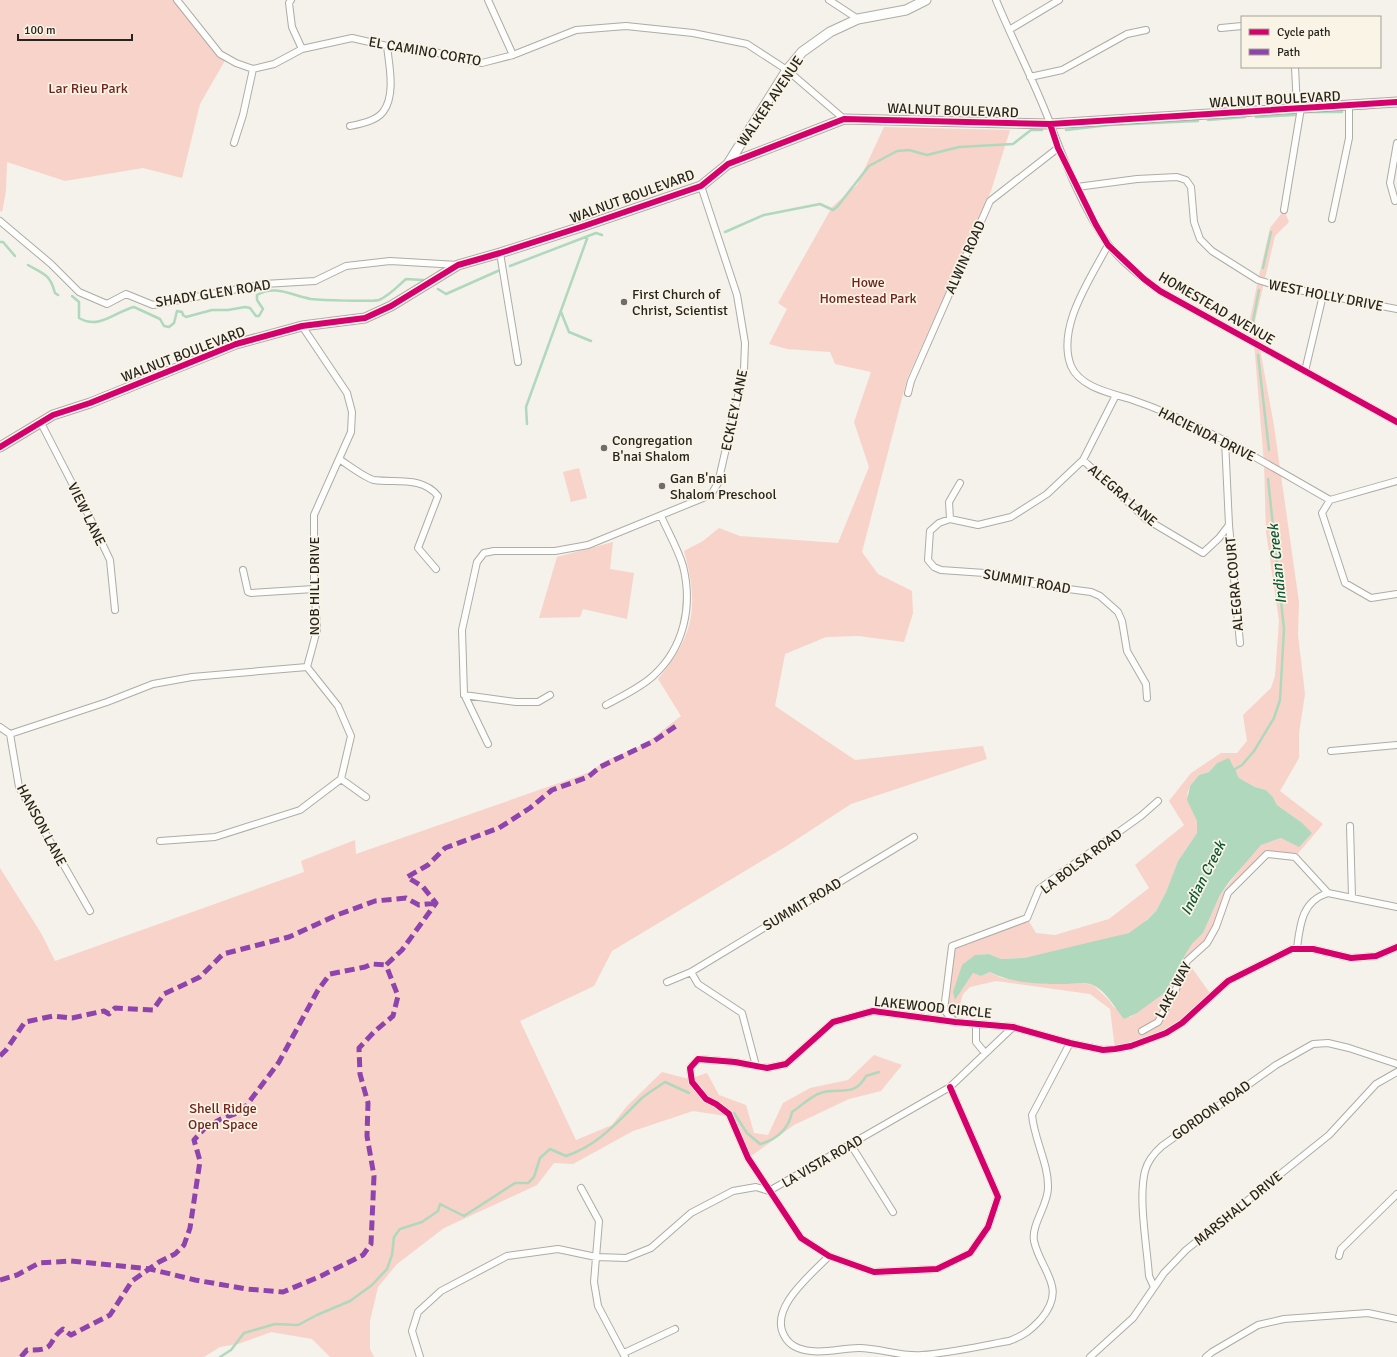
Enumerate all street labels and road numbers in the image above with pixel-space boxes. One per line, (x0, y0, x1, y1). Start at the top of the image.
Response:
street label: EL CAMINO CORTO (367, 33, 482, 70)
street label: WALKER AVENUE (734, 53, 807, 150)
street label: WALNUT BOULEVARD (1209, 88, 1341, 111)
street label: WALNUT BOULEVARD (887, 100, 1019, 121)
street label: WALNUT BOULEVARD (567, 166, 697, 227)
street label: ALWIN ROAD (942, 218, 989, 297)
street label: HOMESTEAD AVENUE (1156, 268, 1278, 349)
street label: SHADY GLEN ROAD (154, 276, 272, 311)
street label: WEST HOLLY DRIVE (1267, 276, 1385, 315)
street label: WALNUT BOULEVARD (119, 323, 248, 386)
street label: ECKLEY LANE (718, 368, 751, 452)
street label: HACIENDA DRIVE (1155, 404, 1258, 465)
street label: ALEGRA LANE (1085, 461, 1161, 530)
street label: VIEW LANE (64, 480, 109, 549)
street label: ALEGRA COURT (1222, 536, 1247, 632)
street label: NOB HILL DRIVE (306, 537, 323, 635)
street label: SUMMIT ROAD (982, 565, 1072, 598)
street label: HANSON LANE (13, 781, 70, 869)
street label: LA BOLSA ROAD (1037, 825, 1125, 898)
street label: SUMMIT ROAD (760, 874, 845, 935)
street label: LAKE WAY (1152, 959, 1195, 1021)
street label: LAKEWOOD CIRCLE (873, 993, 993, 1022)
street label: GORDON ROAD (1169, 1077, 1254, 1144)
street label: LA VISTA ROAD (779, 1131, 866, 1192)
street label: MARSHALL DRIVE (1191, 1167, 1286, 1249)

